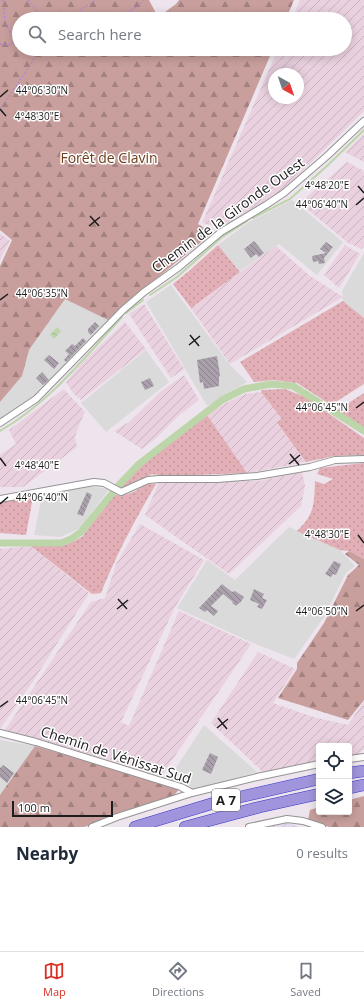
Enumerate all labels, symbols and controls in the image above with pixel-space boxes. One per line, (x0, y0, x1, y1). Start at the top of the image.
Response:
search box (12, 12, 352, 56)
icon: search (26, 23, 48, 45)
text: Search here (58, 24, 142, 44)
north arrow (268, 68, 304, 104)
text: 44°06'30"N (16, 83, 68, 97)
text: 4°48'30"E (15, 109, 59, 123)
park label: Forêt de Clavin (60, 148, 158, 167)
street label: Chemin de la Gironde Ouest (147, 153, 308, 277)
text: 4°48'20"E (305, 178, 349, 192)
text: 44°06'40"N (296, 197, 348, 211)
text: 44°06'35"N (16, 286, 68, 300)
text: 44°06'45"N (296, 400, 348, 414)
text: 4°48'40"E (15, 458, 59, 472)
text: 44°06'40"N (16, 490, 68, 504)
text: 4°48'30"E (305, 527, 349, 541)
text: 44°06'50"N (296, 604, 348, 618)
text: 44°06'45"N (16, 693, 68, 707)
street label: Chemin de Vénissat Sud (39, 721, 194, 788)
map controls (316, 743, 352, 815)
button: locate (316, 743, 352, 779)
button: layers (316, 779, 352, 815)
road number: A 7 (212, 789, 240, 811)
scale bar (12, 799, 113, 818)
text: 100 m (18, 800, 50, 815)
text: Nearby (16, 842, 78, 865)
text: 0 results (296, 844, 348, 862)
tab: Map (43, 960, 66, 999)
tab: Directions (152, 960, 204, 999)
tab: Saved (290, 960, 321, 999)

